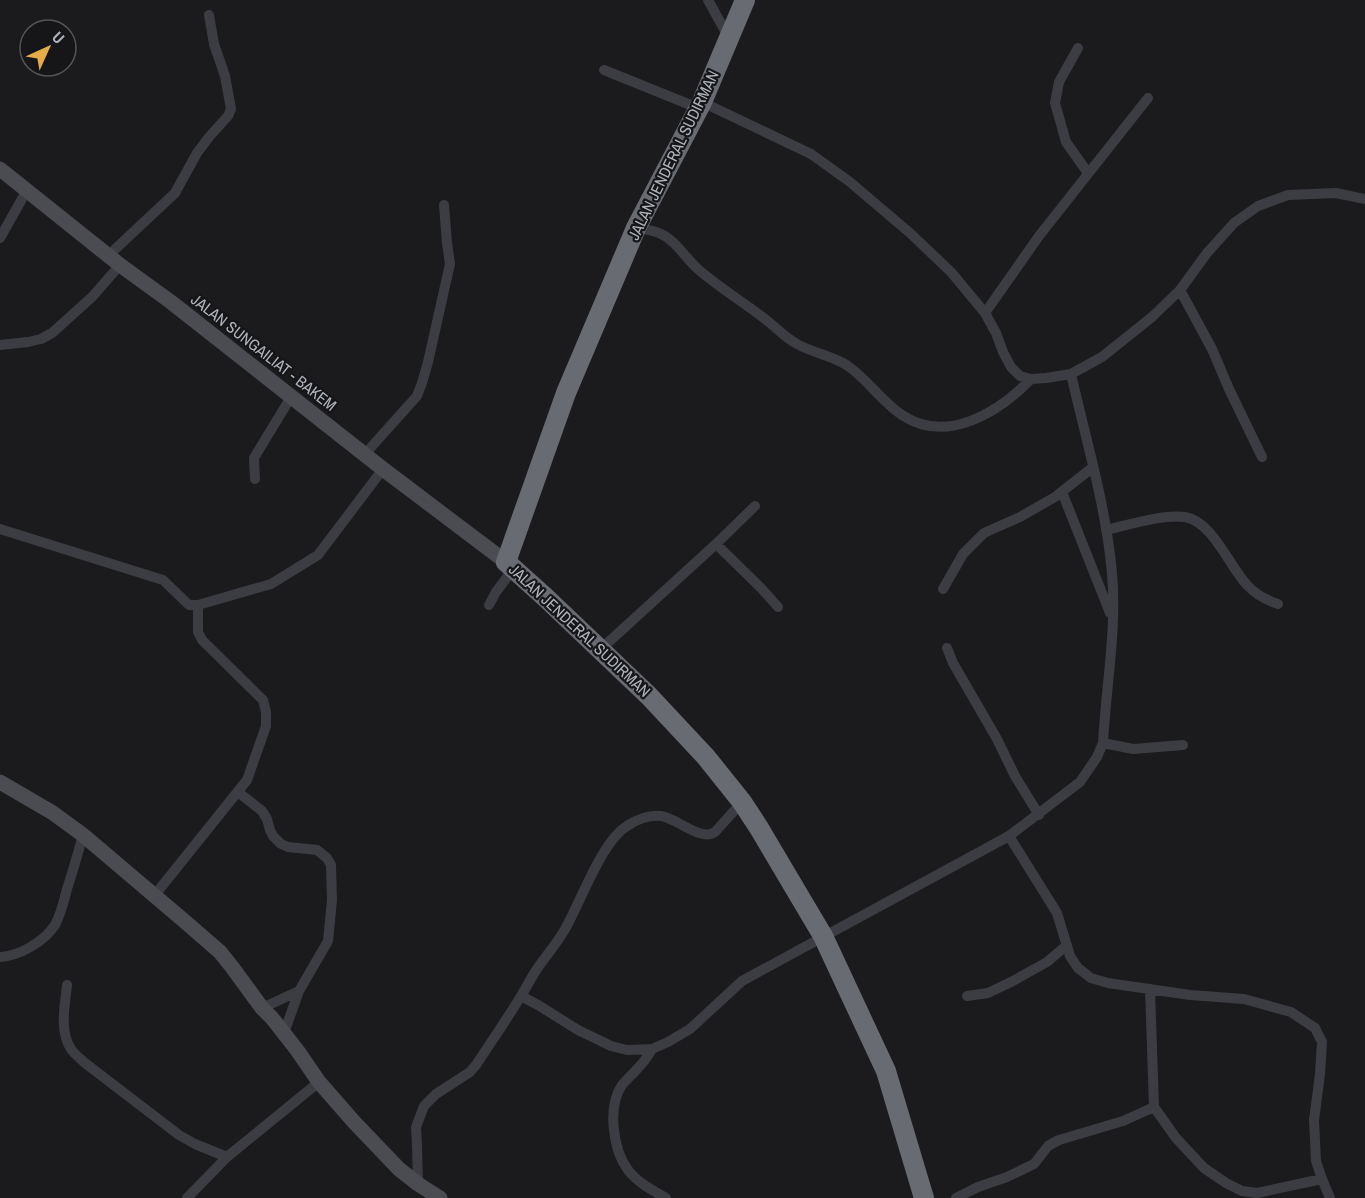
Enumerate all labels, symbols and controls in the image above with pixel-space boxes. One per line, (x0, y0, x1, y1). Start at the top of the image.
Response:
north arrow (18, 18, 78, 78)
text: U (47, 26, 70, 49)
street label: JALAN JENDERAL SUDIRMAN (622, 67, 724, 243)
street label: JALAN SUNGAILIAT - BAKEM (187, 288, 341, 416)
street label: JALAN JENDERAL SUDIRMAN (504, 558, 656, 702)

